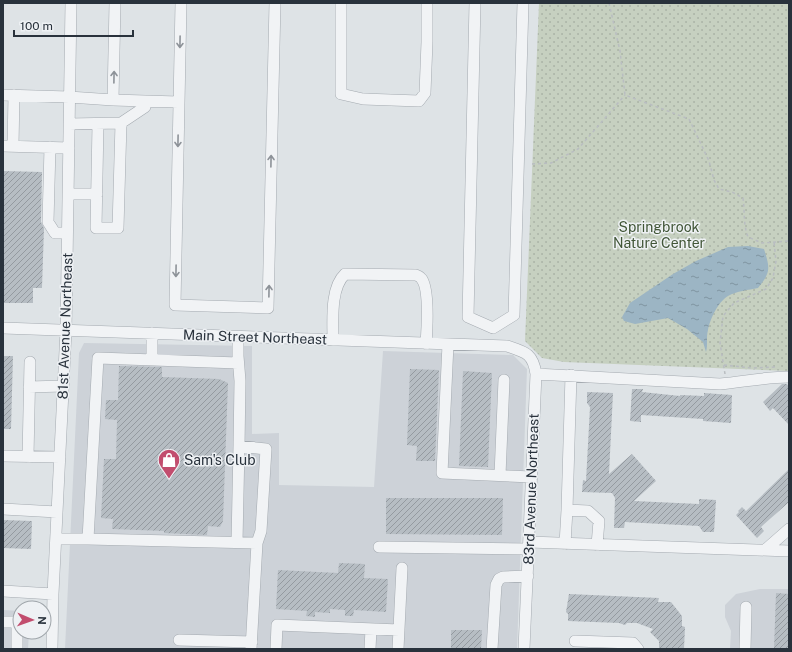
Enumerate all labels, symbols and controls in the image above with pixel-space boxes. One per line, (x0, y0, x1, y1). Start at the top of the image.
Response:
scale bar (14, 12, 133, 38)
text: 100 m (20, 19, 53, 33)
one-way arrow (176, 35, 184, 48)
one-way arrow (110, 71, 117, 84)
one-way arrow (174, 134, 182, 147)
one-way arrow (268, 155, 275, 168)
park label: Springbrook Nature Center (613, 219, 705, 251)
street label: 81st Avenue Northeast (54, 252, 76, 400)
one-way arrow (172, 264, 180, 277)
one-way arrow (265, 285, 272, 298)
street label: Main Street Northeast (183, 326, 327, 348)
street label: 83rd Avenue Northeast (520, 413, 542, 565)
shop icon: Sam's Club (156, 447, 182, 480)
place label: Sam's Club (184, 452, 256, 468)
north arrow (12, 600, 52, 640)
text: N (36, 616, 48, 625)

